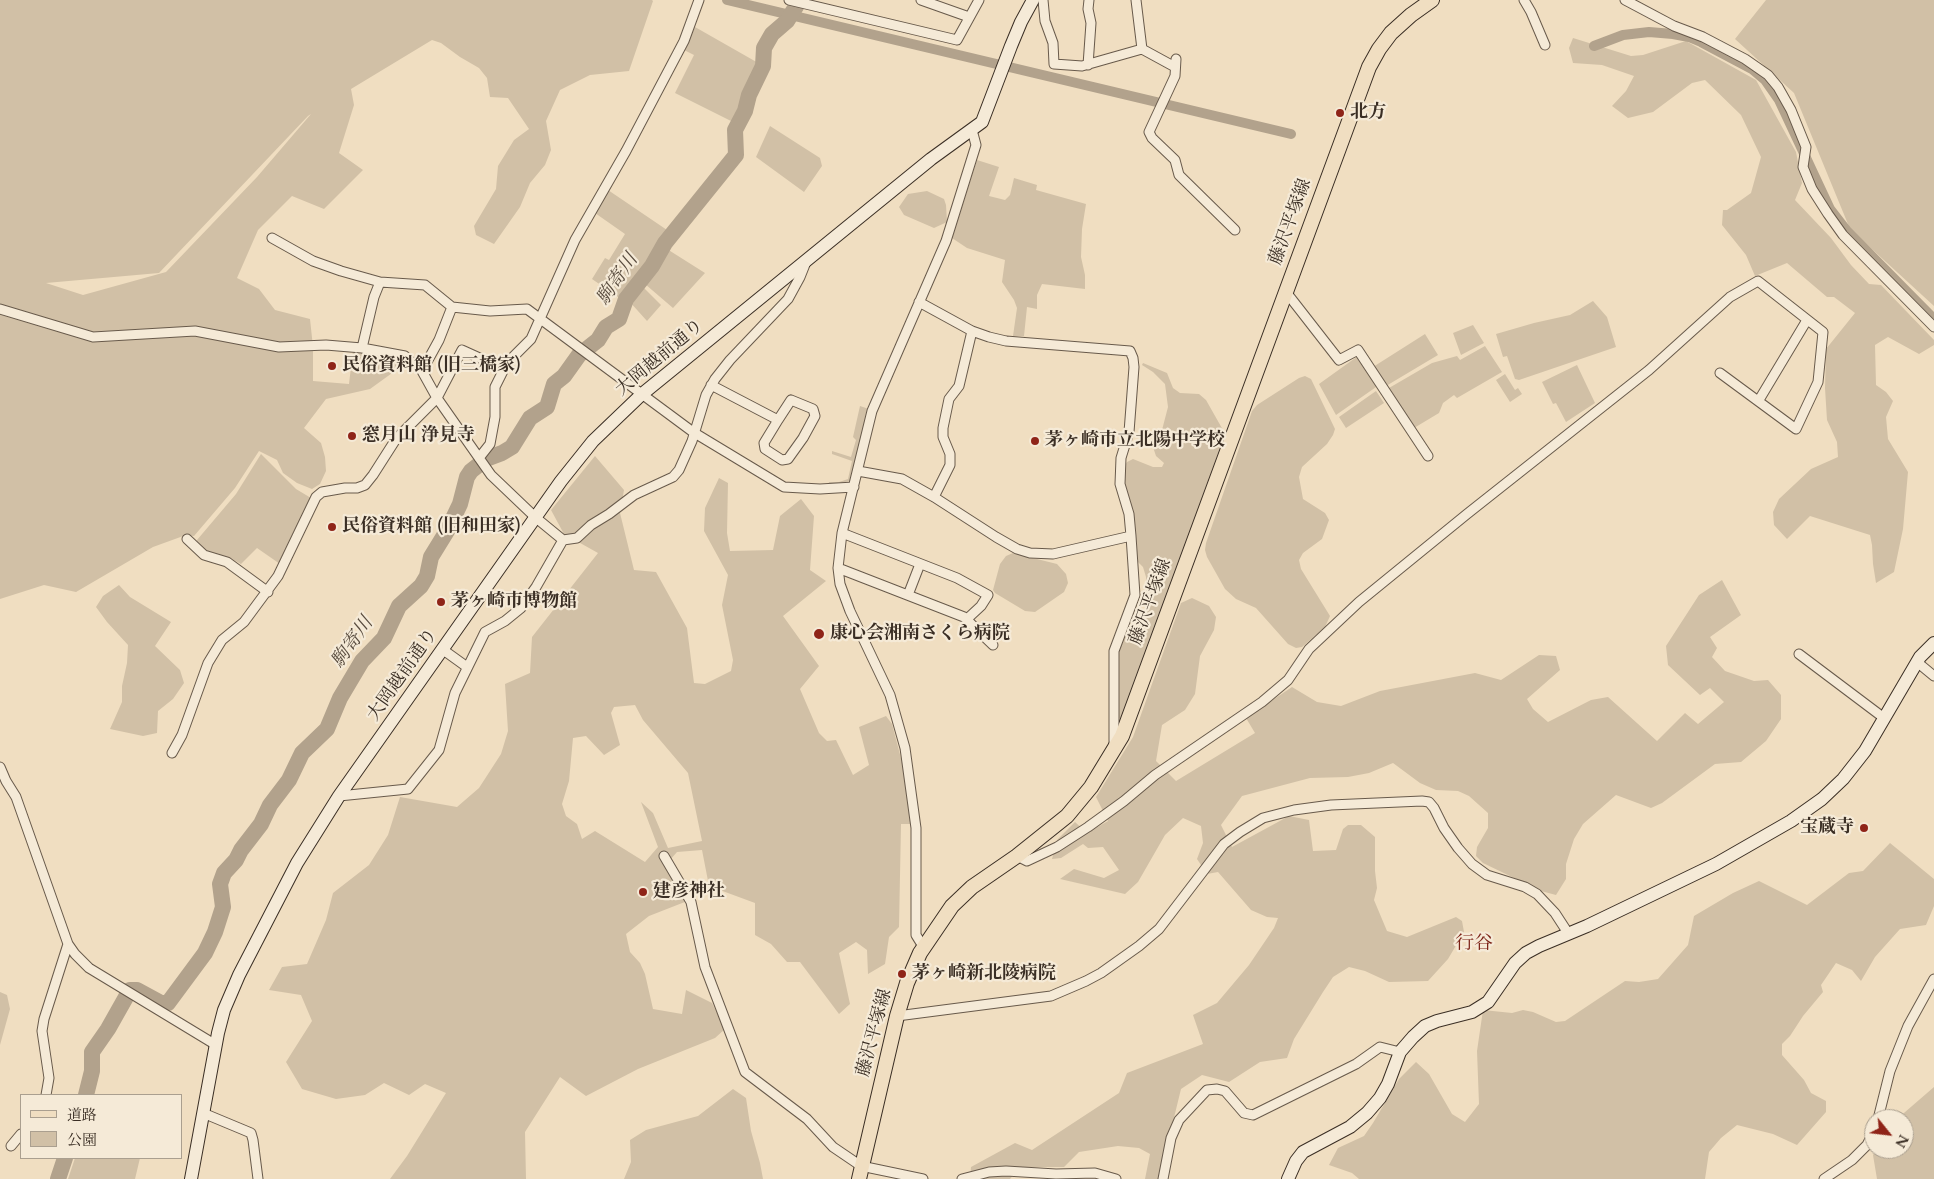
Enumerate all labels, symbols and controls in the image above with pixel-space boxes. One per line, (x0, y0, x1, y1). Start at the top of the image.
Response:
place label: 北方 (1350, 102, 1386, 124)
marker: 北方 (1334, 107, 1346, 119)
street label: 藤沢平塚線 (1265, 176, 1317, 268)
water label: 駒寄川 (593, 250, 643, 310)
street label: 大岡越前通り (612, 315, 708, 401)
place label: 民俗資料館 (旧三橋家) (342, 355, 521, 377)
marker: 民俗資料館 (旧三橋家) (326, 360, 338, 372)
place label: 窓月山 浄見寺 (362, 425, 475, 447)
marker: 窓月山 浄見寺 (346, 430, 358, 442)
place label: 茅ヶ崎市立北陽中学校 (1045, 430, 1225, 452)
marker: 茅ヶ崎市立北陽中学校 (1029, 435, 1041, 447)
place label: 民俗資料館 (旧和田家) (342, 516, 521, 538)
marker: 民俗資料館 (旧和田家) (326, 521, 338, 533)
street label: 藤沢平塚線 (1125, 556, 1177, 648)
place label: 茅ヶ崎市博物館 (451, 591, 577, 613)
marker: 茅ヶ崎市博物館 (435, 596, 447, 608)
water label: 駒寄川 (327, 613, 379, 673)
place label: 康心会湘南さくら病院 (830, 623, 1010, 645)
street label: 大岡越前通り (363, 625, 443, 725)
marker: 康心会湘南さくら病院 (812, 627, 826, 641)
place label: 宝蔵寺 (1800, 817, 1854, 839)
marker: 宝蔵寺 (1858, 822, 1870, 834)
place label: 建彦神社 (653, 881, 725, 903)
marker: 建彦神社 (637, 886, 649, 898)
district label: 行谷 (1455, 934, 1493, 956)
place label: 茅ヶ崎新北陵病院 (912, 963, 1056, 985)
marker: 茅ヶ崎新北陵病院 (896, 968, 908, 980)
street label: 藤沢平塚線 (853, 987, 897, 1079)
legend (20, 1094, 182, 1159)
text: 道路 (67, 1105, 97, 1125)
north arrow (1864, 1109, 1914, 1159)
text: 公園 (67, 1130, 97, 1150)
text: N (1890, 1131, 1913, 1151)

